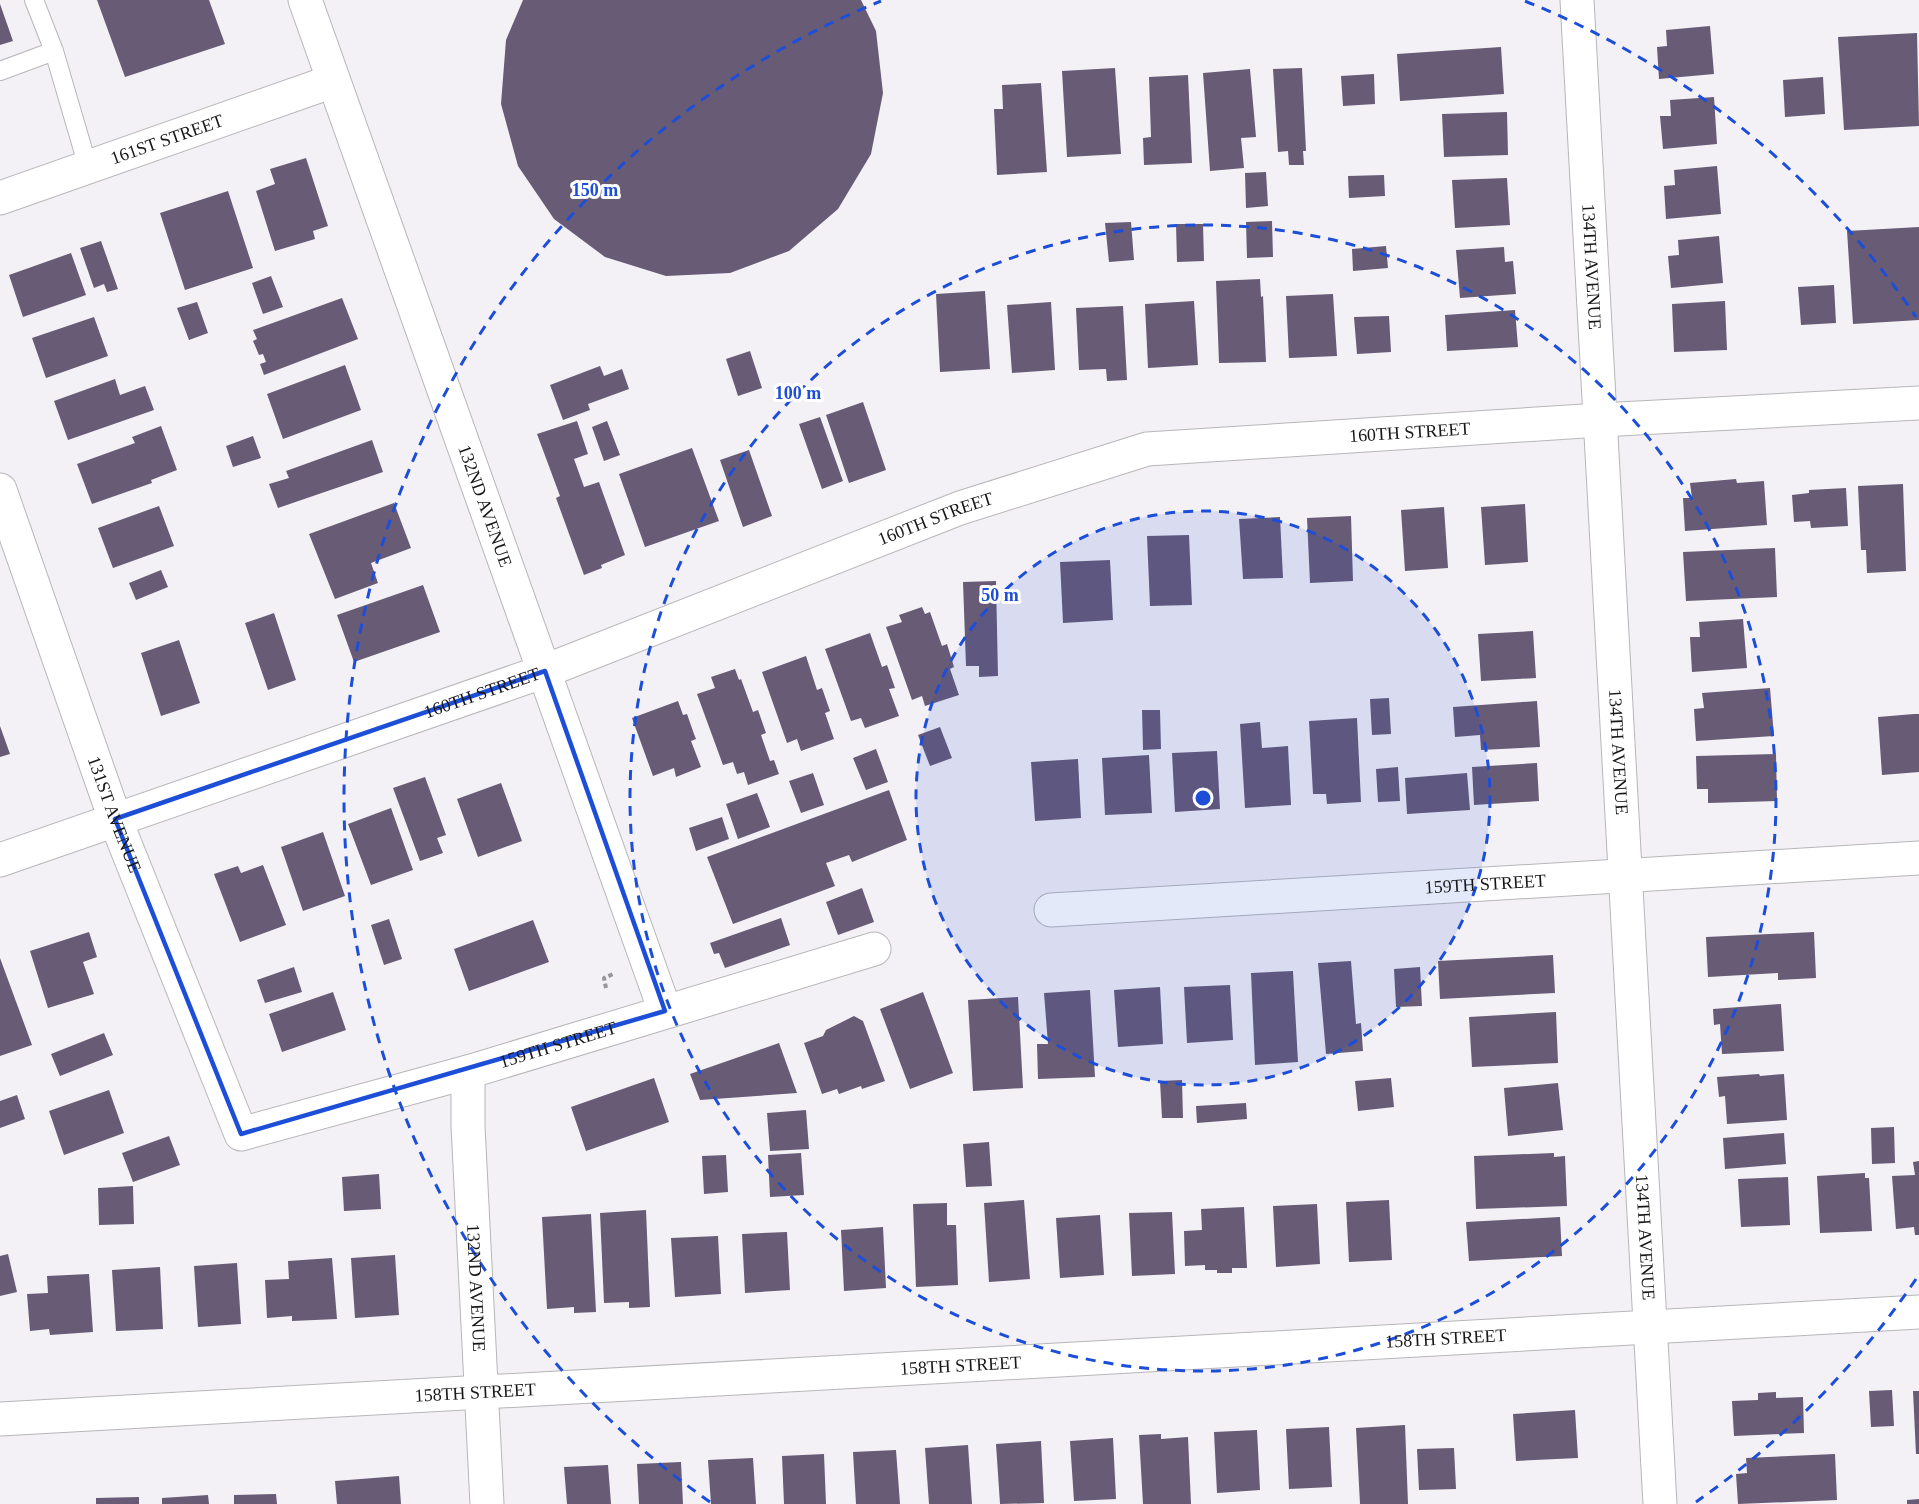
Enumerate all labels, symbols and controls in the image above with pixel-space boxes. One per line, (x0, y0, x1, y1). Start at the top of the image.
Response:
street label: 161ST STREET (108, 110, 226, 168)
text: 150 m (572, 180, 618, 200)
street label: 134TH AVENUE (1578, 203, 1605, 330)
text: 100 m (775, 383, 821, 403)
street label: 160TH STREET (1348, 418, 1471, 446)
street label: 132ND AVENUE (454, 442, 516, 570)
street label: 160TH STREET (875, 488, 995, 549)
text: 50 m (981, 585, 1019, 605)
street label: 160TH STREET (421, 664, 543, 722)
street label: 134TH AVENUE (1605, 688, 1632, 815)
street label: 131ST AVENUE (84, 753, 145, 876)
centre of rings (1193, 788, 1213, 808)
street label: 159TH STREET (1424, 870, 1546, 898)
street label: 159TH STREET (497, 1018, 619, 1072)
street label: 134TH AVENUE (1632, 1174, 1659, 1301)
street label: 132ND AVENUE (463, 1223, 489, 1352)
street label: 158TH STREET (1385, 1325, 1507, 1352)
street label: 158TH STREET (899, 1352, 1022, 1379)
street label: 158TH STREET (414, 1379, 536, 1406)

